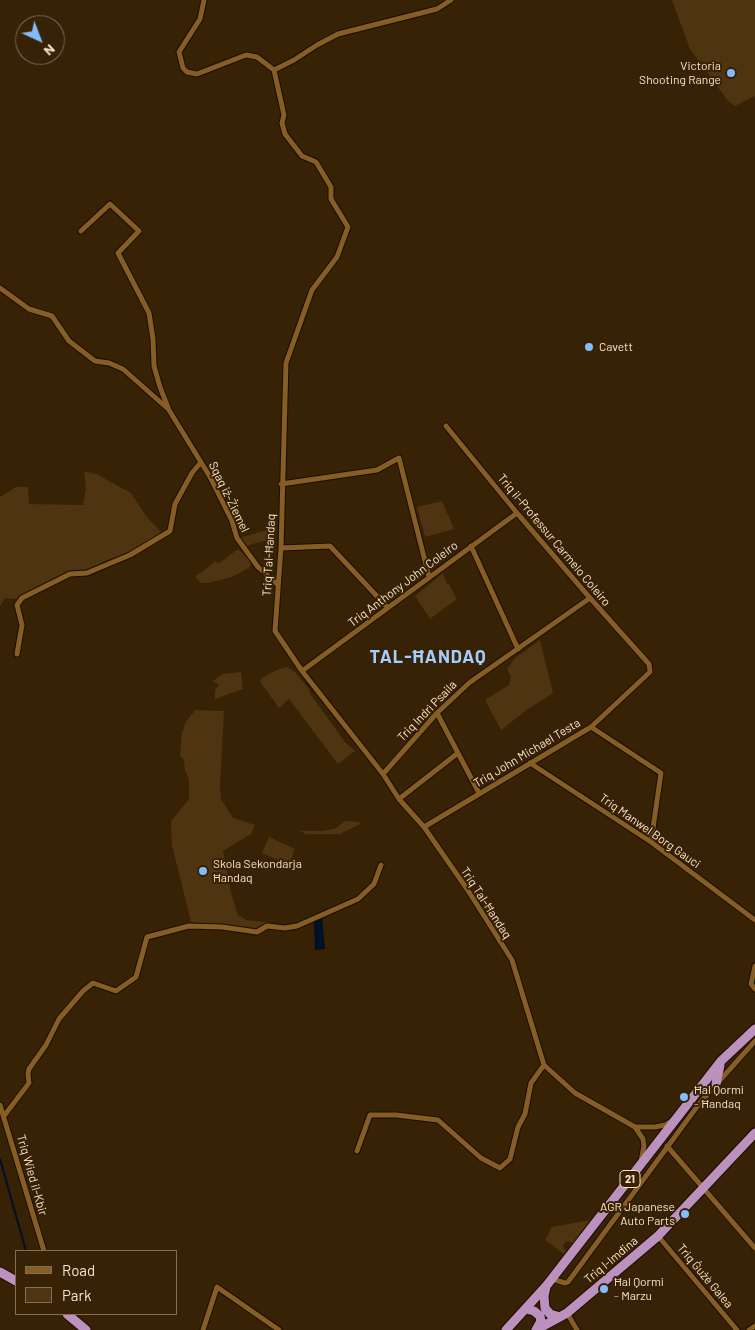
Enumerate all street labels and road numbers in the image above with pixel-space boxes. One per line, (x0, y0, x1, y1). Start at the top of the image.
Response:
street label: Sqaq iż-Żiemel (206, 459, 252, 535)
street label: Triq il-Professur Carmelo Coleiro (494, 471, 614, 609)
street label: Triq Tal-Ħandaq (260, 513, 278, 597)
street label: Triq Anthony John Coleiro (345, 538, 461, 630)
street label: Triq Indrì Psaila (394, 678, 460, 744)
street label: Triq John Michael Testa (471, 715, 583, 791)
street label: Triq Manwel Borg Gauci (597, 791, 703, 871)
street label: Triq Tal-Ħandaq (457, 864, 515, 942)
street label: Triq Wied il-Kbir (14, 1133, 50, 1217)
road number: 21 (620, 1170, 640, 1188)
street label: Triq l-Imdina (581, 1234, 641, 1286)
street label: Triq Ġużè Galea (674, 1241, 736, 1311)

